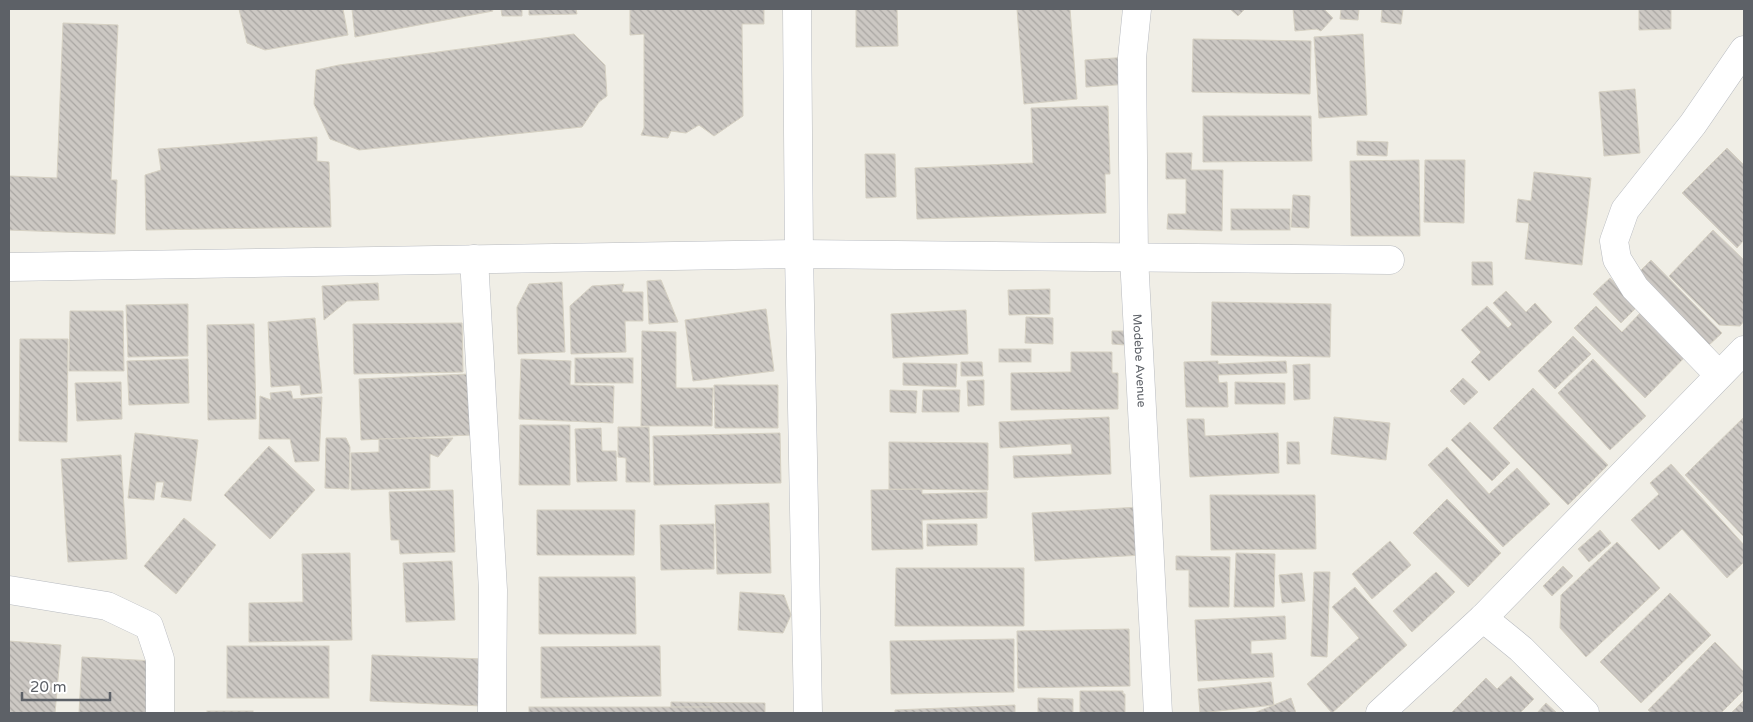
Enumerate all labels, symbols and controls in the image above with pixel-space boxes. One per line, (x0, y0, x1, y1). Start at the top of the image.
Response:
street label: Modebe Avenue (1130, 313, 1149, 408)
scale bar (22, 670, 110, 702)
text: 20 m (30, 678, 67, 696)

